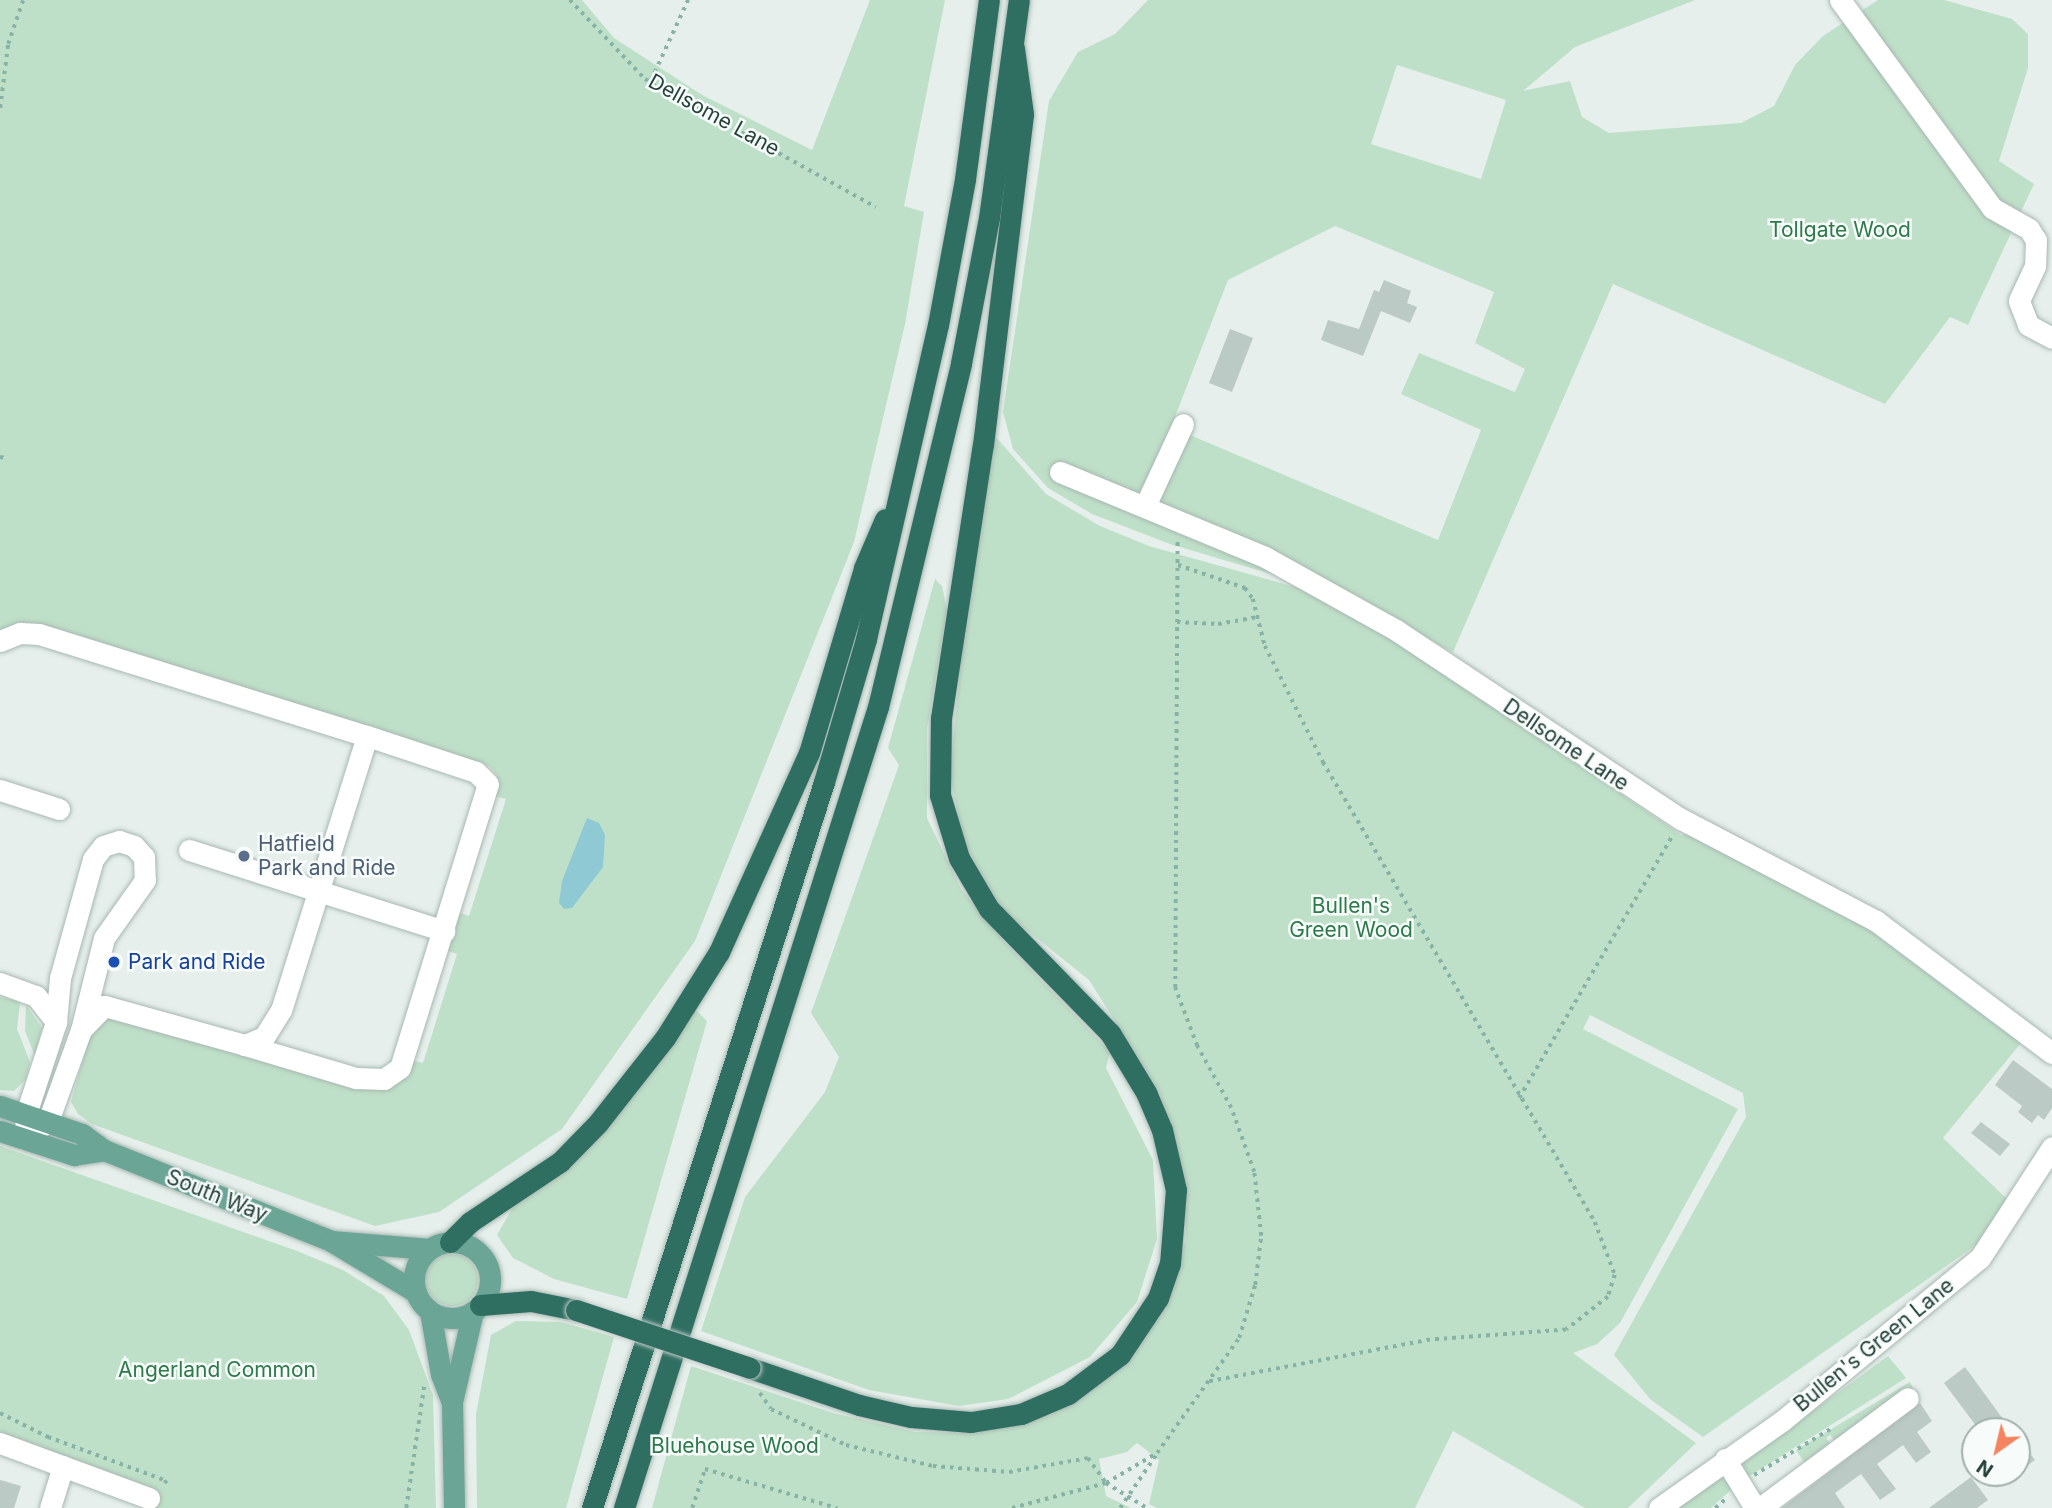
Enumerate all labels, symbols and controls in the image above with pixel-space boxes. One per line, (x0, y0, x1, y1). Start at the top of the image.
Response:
street label: Dellsome Lane (644, 69, 784, 161)
park label: Tollgate Wood (1769, 217, 1911, 243)
street label: Dellsome Lane (1498, 694, 1634, 796)
place label: Hatfield Park and Ride (258, 831, 396, 881)
marker: Hatfield Park and Ride (236, 848, 252, 864)
park label: Bullen's Green Wood (1289, 893, 1413, 943)
place label: Park and Ride (128, 949, 266, 975)
marker: Park and Ride (106, 954, 122, 970)
street label: South Way (163, 1164, 271, 1228)
street label: Bullen's Green Lane (1789, 1273, 1959, 1417)
park label: Angerland Common (118, 1357, 316, 1383)
north arrow (1961, 1417, 2031, 1487)
park label: Bluehouse Wood (651, 1433, 819, 1459)
text: N (1973, 1455, 1998, 1482)

